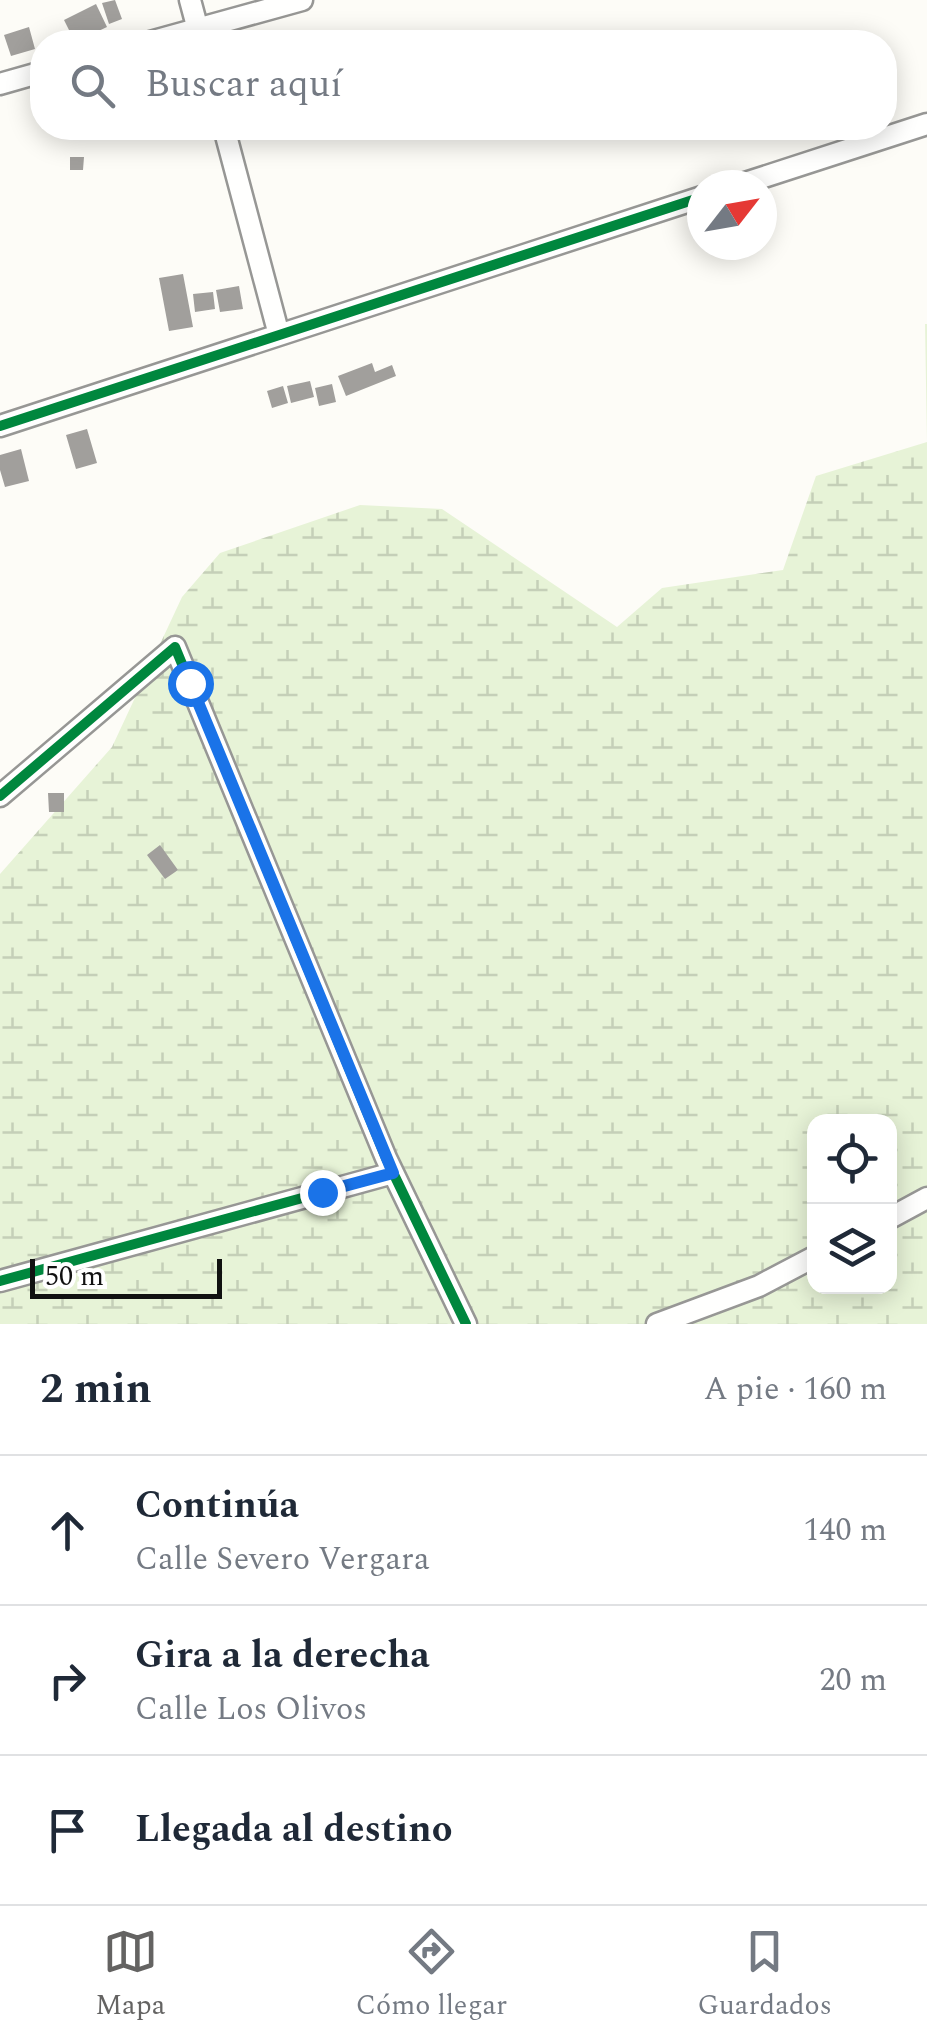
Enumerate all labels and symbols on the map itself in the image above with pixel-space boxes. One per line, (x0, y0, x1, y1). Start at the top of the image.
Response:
north arrow (687, 170, 777, 260)
route start (168, 661, 214, 707)
route end (300, 1170, 346, 1216)
scale bar (30, 1254, 222, 1298)

